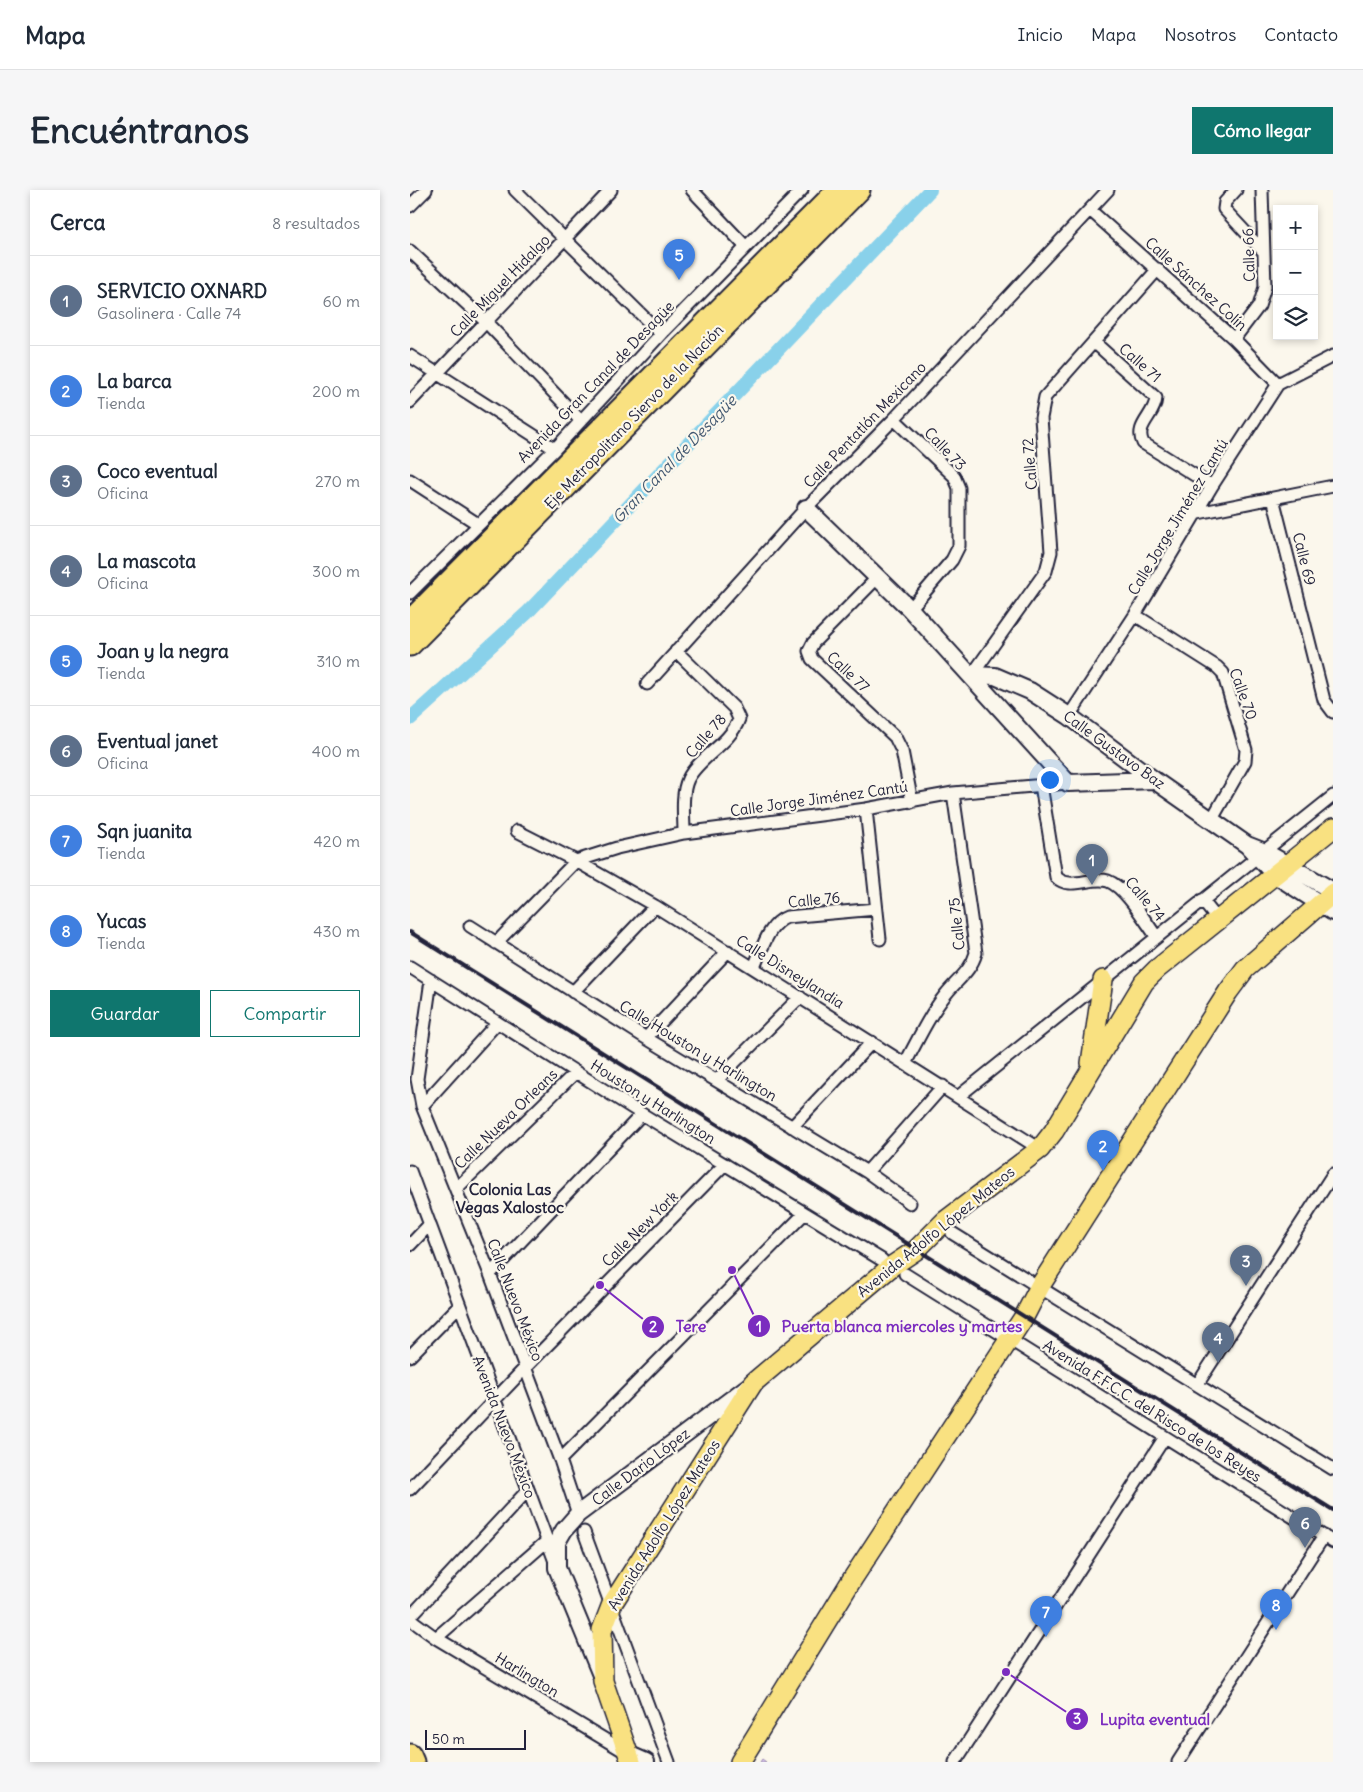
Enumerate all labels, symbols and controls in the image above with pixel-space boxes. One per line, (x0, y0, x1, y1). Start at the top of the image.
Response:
text: Mapa (25, 20, 85, 50)
text: Inicio (1017, 23, 1063, 46)
text: Mapa (1091, 23, 1136, 46)
text: Nosotros (1164, 23, 1236, 46)
text: Contacto (1264, 23, 1338, 46)
button: Cómo llegar (1192, 107, 1333, 154)
text: Encuéntranos (30, 108, 249, 152)
map controls (1273, 205, 1318, 340)
button: + (1273, 205, 1318, 250)
text: Cerca (50, 209, 105, 236)
text: 8 resultados (272, 213, 360, 233)
street label: Calle 66 (1238, 228, 1259, 282)
street label: Calle Miguel Hidalgo (446, 230, 554, 341)
street label: Calle Sánchez Colín (1141, 233, 1252, 335)
pin: 5 (663, 239, 695, 280)
button: − (1273, 250, 1318, 295)
text: SERVICIO OXNARD (97, 279, 267, 303)
text: 1 (63, 291, 69, 311)
text: 60 m (322, 291, 360, 311)
button: layers (1273, 295, 1318, 340)
street label: Avenida Gran Canal de Desagüe (514, 297, 678, 467)
text: Gasolinera · Calle 74 (97, 303, 242, 323)
street label: Eje Metropolitano Siervo de la Nación (540, 320, 727, 513)
street label: Calle 71 (1115, 339, 1165, 386)
street label: Calle Pentatlón Mexicano (799, 357, 930, 492)
text: La barca (97, 369, 172, 393)
text: 2 (62, 381, 70, 401)
text: 200 m (312, 381, 360, 401)
water label: Gran Canal de Desagüe (608, 391, 740, 527)
text: Tienda (97, 393, 145, 413)
street label: Calle 73 (920, 423, 970, 474)
street label: Calle Jorge Jiménez Cantú (1123, 435, 1232, 598)
street label: Calle 72 (1018, 437, 1041, 491)
text: Coco eventual (97, 459, 218, 483)
text: 3 (61, 471, 71, 491)
text: 270 m (315, 471, 360, 491)
text: Oficina (97, 483, 148, 503)
street label: Calle 69 (1289, 530, 1320, 587)
text: La mascota (97, 549, 196, 573)
text: 4 (61, 561, 71, 581)
text: 300 m (312, 561, 360, 581)
text: Oficina (97, 573, 148, 593)
text: Joan y la negra (97, 639, 229, 663)
street label: Calle 77 (823, 647, 874, 696)
text: 5 (61, 651, 71, 671)
text: 310 m (316, 651, 360, 671)
text: Tienda (97, 663, 145, 683)
street label: Calle 70 (1225, 665, 1262, 722)
street label: Calle Gustavo Baz (1060, 706, 1169, 793)
street label: Calle 78 (681, 710, 730, 762)
text: Eventual janet (97, 729, 218, 753)
text: 6 (61, 741, 71, 761)
text: 400 m (312, 741, 360, 761)
text: Oficina (97, 753, 148, 773)
your location (1037, 767, 1063, 793)
street label: Calle Jorge Jiménez Cantú (729, 777, 909, 820)
text: Sqn juanita (97, 819, 192, 843)
text: 7 (62, 831, 70, 851)
text: 420 m (314, 831, 360, 851)
text: Tienda (97, 843, 145, 863)
pin: 1 (1076, 844, 1108, 885)
street label: Calle 74 (1121, 873, 1170, 925)
street label: Calle 76 (787, 887, 841, 912)
street label: Calle 75 (944, 897, 969, 951)
text: Yucas (97, 909, 147, 933)
text: 8 (61, 921, 71, 941)
text: 430 m (313, 921, 360, 941)
street label: Calle Disneylandia (733, 931, 848, 1013)
text: Tienda (97, 933, 145, 953)
button: Guardar (50, 990, 200, 1037)
button: Compartir (210, 990, 360, 1037)
street label: Calle Houston y Harlington (616, 997, 780, 1105)
street label: Houston y Harlington (587, 1056, 719, 1148)
street label: Calle Nueva Orleans (450, 1064, 561, 1173)
pin: 2 (1087, 1130, 1119, 1171)
street label: Avenida Adolfo López Mateos (853, 1162, 1019, 1301)
district label: Colonia Las Vegas Xalostoc (456, 1179, 564, 1218)
street label: Calle New York (598, 1186, 682, 1271)
street label: Calle Nuevo México (483, 1236, 548, 1364)
pin: 3 (1230, 1245, 1262, 1286)
callout: Tere (641, 1311, 716, 1342)
callout: Puerta blanca miercoles y martes (747, 1311, 1033, 1342)
text: Tere (676, 1316, 707, 1336)
text: Puerta blanca miercoles y martes (782, 1316, 1022, 1337)
text: 2 (649, 1317, 657, 1336)
text: 1 (756, 1317, 762, 1336)
pin: 4 (1202, 1322, 1234, 1363)
street label: Avenida F.F.C.C. del Risco de los Reyes (1040, 1335, 1265, 1486)
street label: Avenida Nuevo México (469, 1353, 540, 1501)
street label: Calle Dario López (588, 1424, 693, 1510)
street label: Avenida Adolfo López Mateos (603, 1436, 724, 1614)
pin: 6 (1289, 1507, 1321, 1548)
pin: 8 (1260, 1589, 1292, 1630)
pin: 7 (1030, 1596, 1062, 1637)
street label: Harlington (492, 1648, 563, 1701)
callout: Lupita eventual (1065, 1704, 1220, 1735)
text: 3 (1073, 1709, 1081, 1728)
text: Lupita eventual (1100, 1709, 1210, 1730)
scale bar (425, 1727, 526, 1750)
text: 50 m (432, 1730, 465, 1748)

